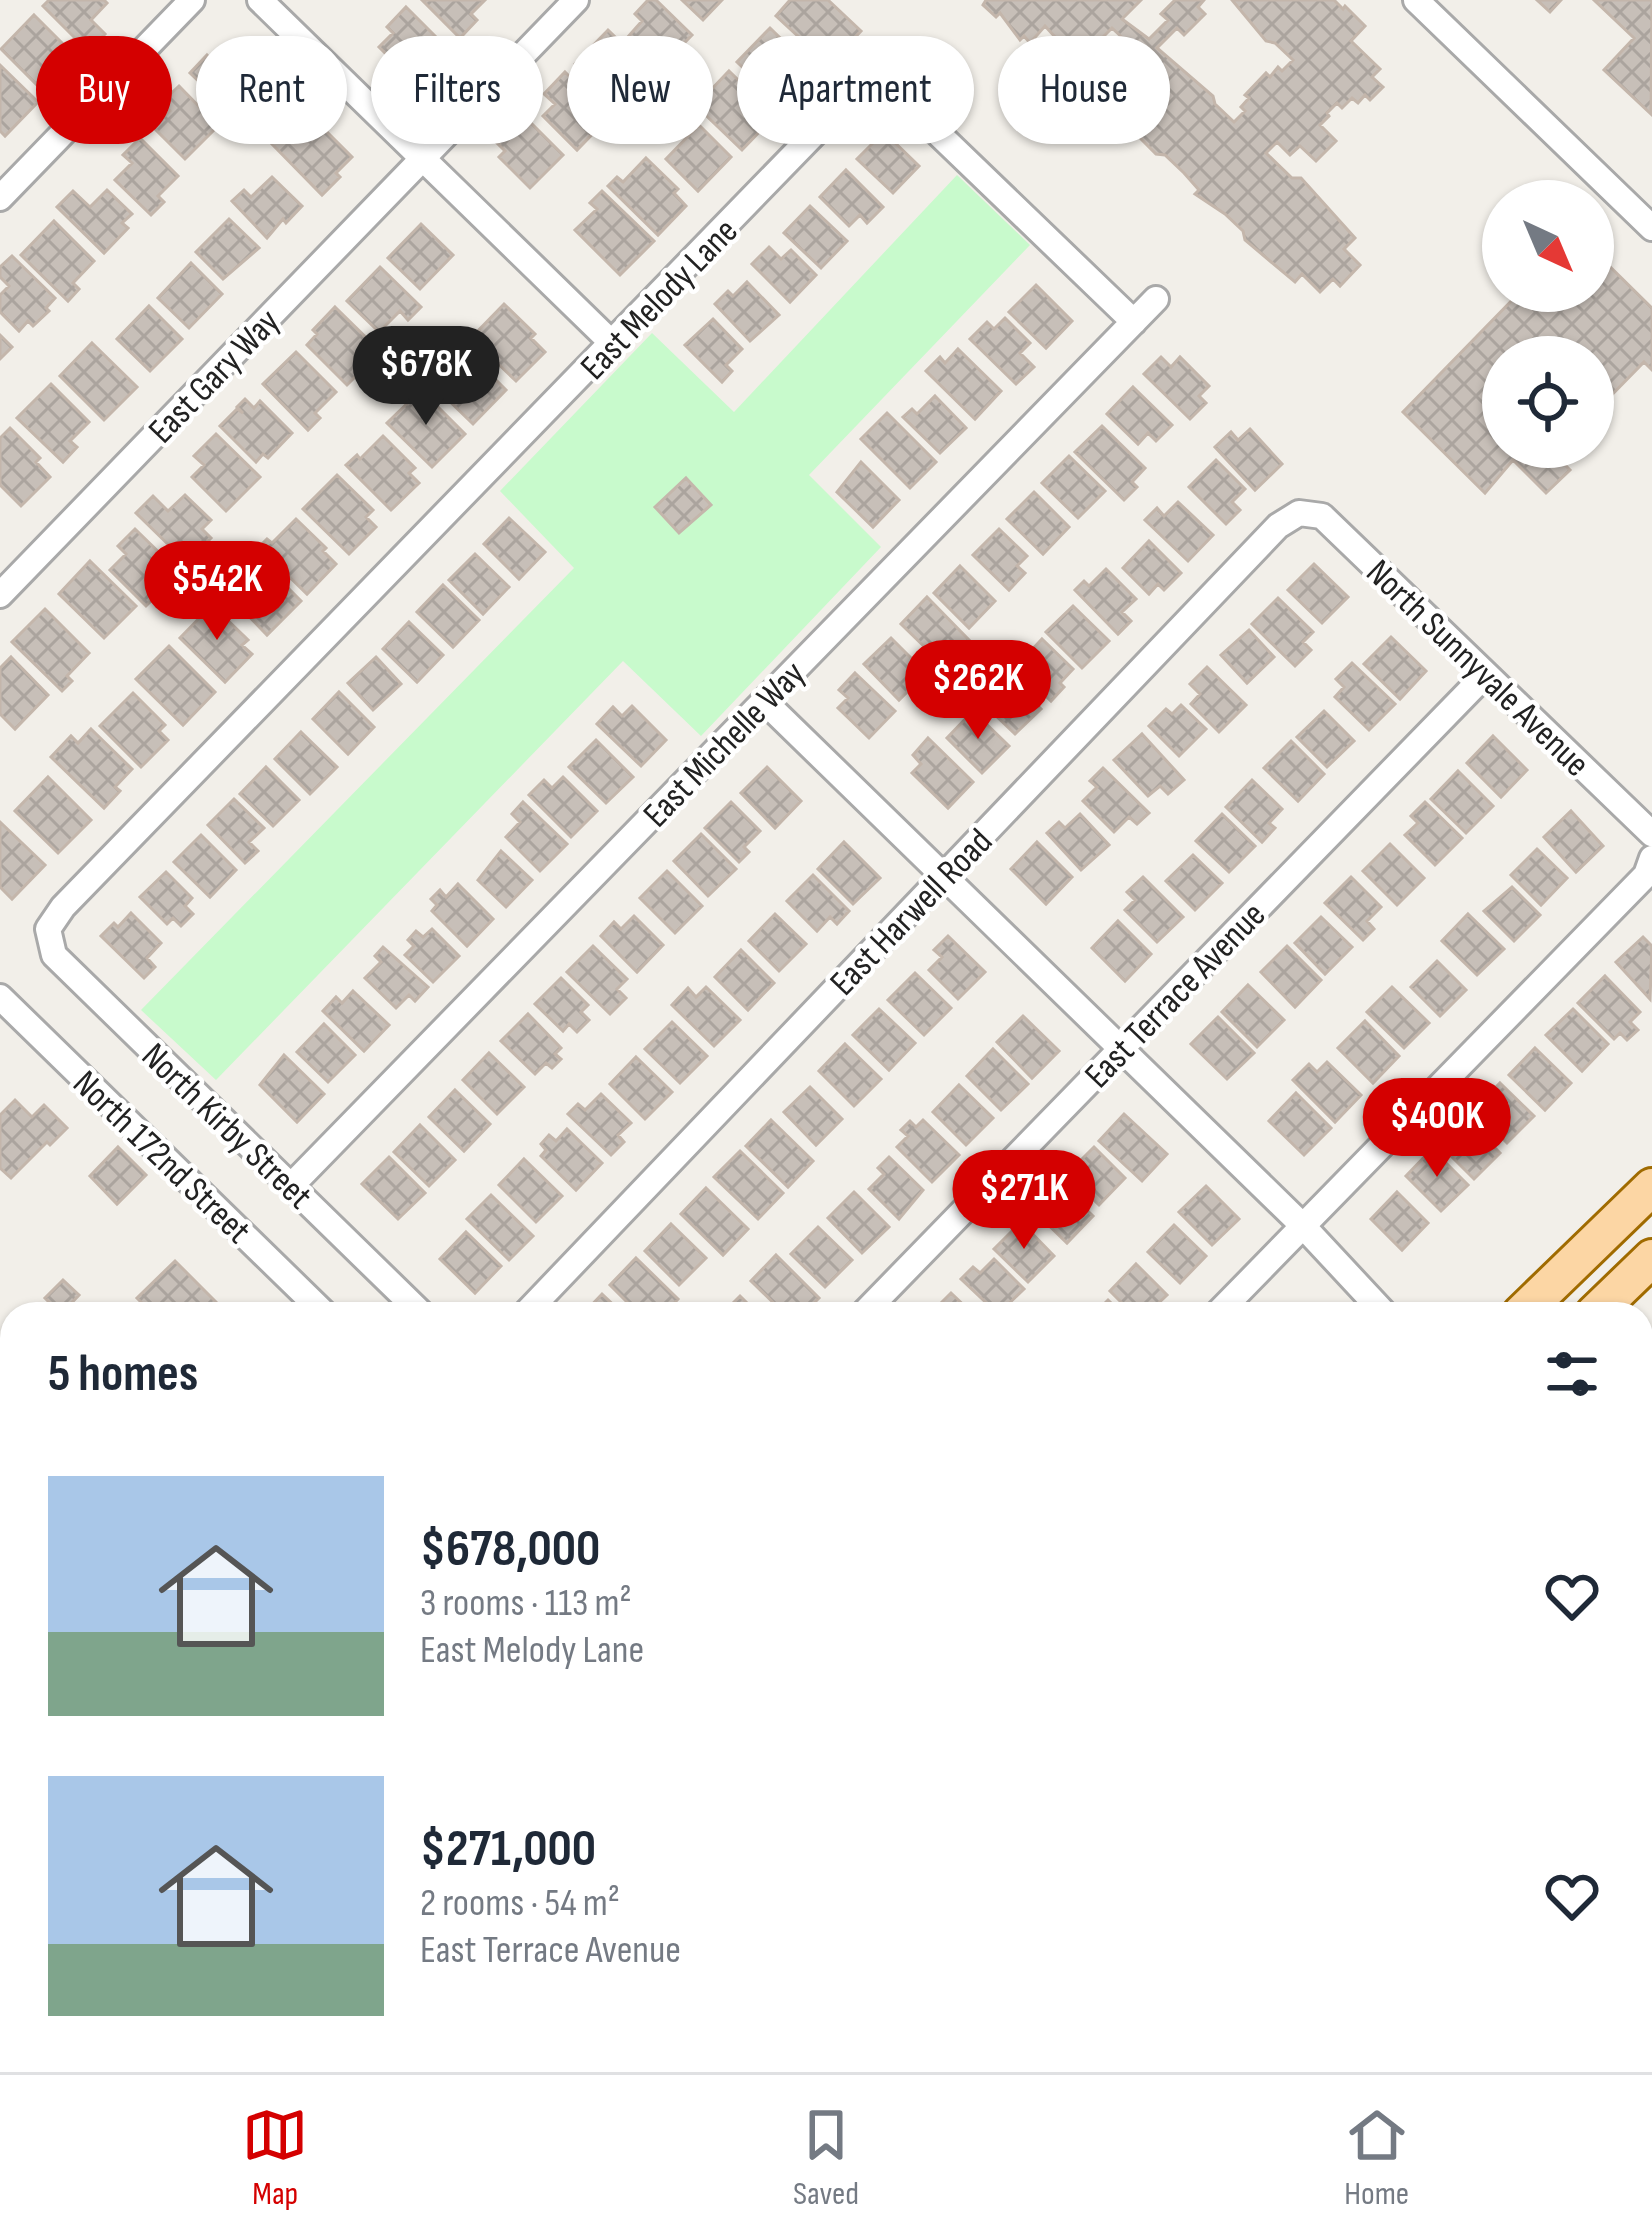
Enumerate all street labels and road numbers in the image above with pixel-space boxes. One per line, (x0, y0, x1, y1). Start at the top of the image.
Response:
street label: East Melody Lane (572, 210, 747, 389)
street label: East Gary Way (140, 301, 289, 453)
street label: North Sunnyvale Avenue (1357, 551, 1598, 786)
street label: East Michelle Way (635, 653, 815, 837)
street label: East Harwell Road (822, 821, 1002, 1005)
street label: East Terrace Avenue (1077, 894, 1275, 1097)
street label: North Kirby Street (132, 1035, 320, 1219)
street label: North 172nd Street (64, 1062, 259, 1253)

